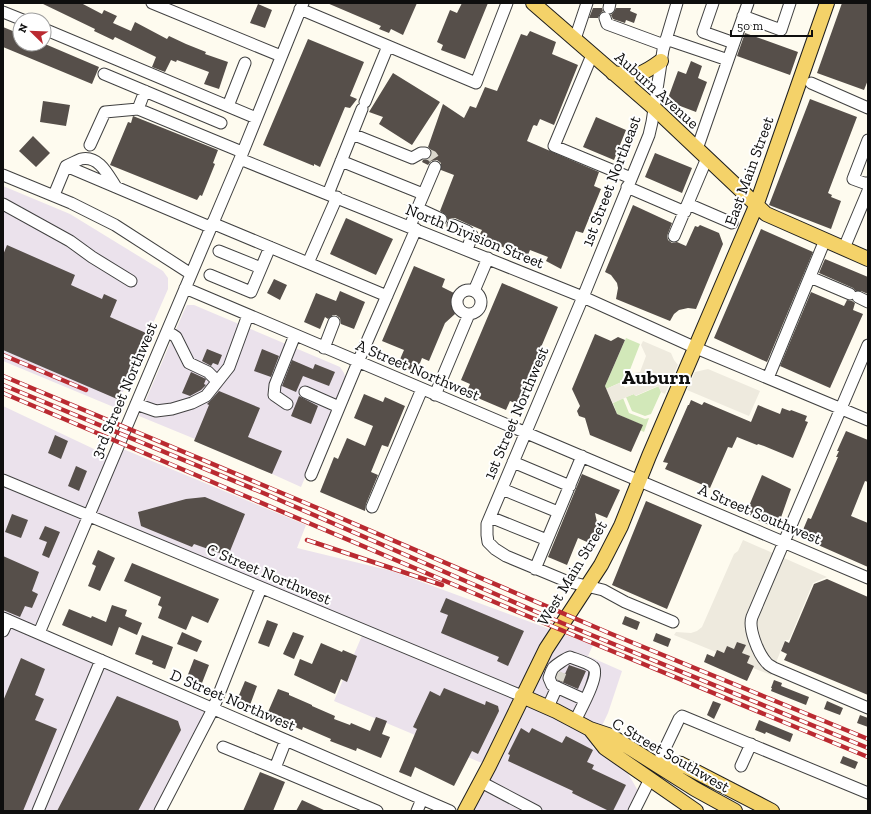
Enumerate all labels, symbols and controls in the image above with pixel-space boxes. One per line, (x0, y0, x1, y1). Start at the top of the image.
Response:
north arrow (12, 12, 52, 52)
scale bar (731, 12, 812, 38)
text: 50 m (737, 19, 764, 33)
text: N (16, 21, 31, 35)
street label: Auburn Avenue (611, 47, 703, 133)
street label: 1st Street Northeast (577, 113, 645, 249)
street label: East Main Street (720, 114, 778, 228)
street label: North Division Street (403, 200, 547, 272)
street label: 3rd Street Northwest (87, 319, 161, 461)
street label: A Street Northwest (353, 335, 483, 405)
street label: 1st Street Northwest (480, 344, 553, 482)
district label: Auburn (622, 365, 690, 389)
street label: A Street Southwest (695, 479, 825, 549)
street label: West Main Street (533, 517, 611, 629)
street label: C Street Northwest (204, 539, 334, 609)
street label: D Street Northwest (168, 665, 299, 735)
street label: C Street Southwest (609, 714, 733, 796)

